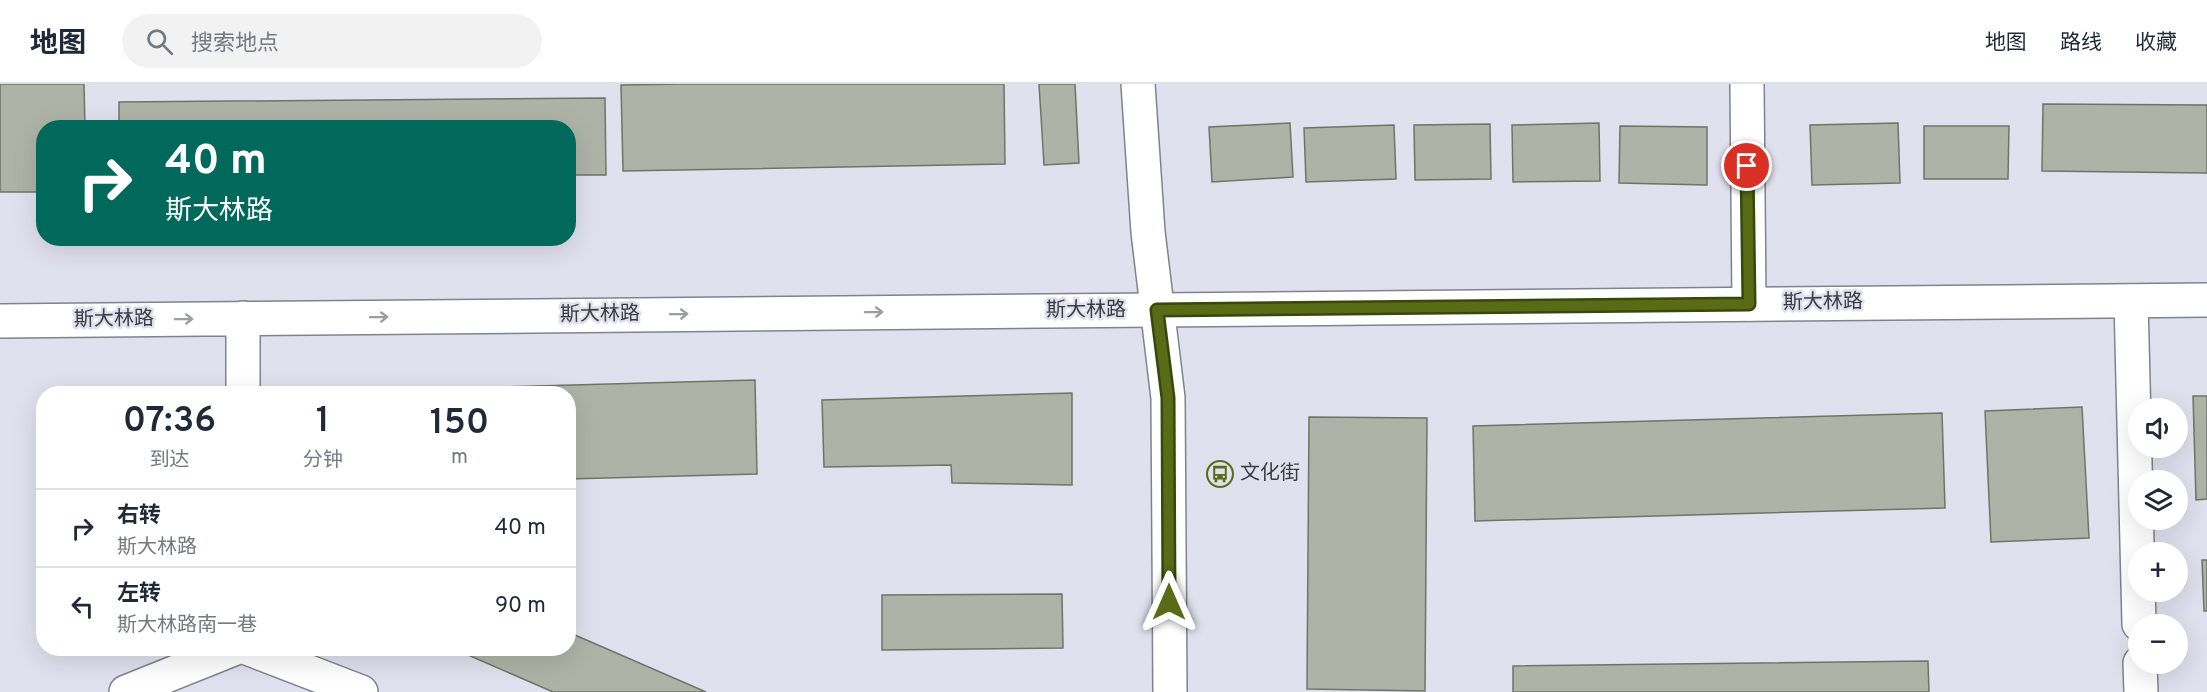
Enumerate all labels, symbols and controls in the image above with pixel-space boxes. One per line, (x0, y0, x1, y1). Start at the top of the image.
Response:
search box (122, 14, 542, 68)
icon: search (143, 25, 176, 58)
text: 地图 (30, 27, 86, 63)
text: 地图 (1985, 30, 2027, 57)
text: 路线 (2060, 30, 2102, 57)
text: 收藏 (2135, 30, 2177, 57)
text: 搜索地点 (191, 31, 279, 58)
text: 40 m (165, 136, 267, 189)
pin (1721, 140, 1772, 191)
icon: right (66, 144, 144, 222)
icon: arrive (1730, 149, 1763, 182)
text: 斯大林路 (165, 195, 273, 229)
street label: 斯大林路 (1783, 289, 1863, 317)
street label: 斯大林路 (1046, 298, 1126, 324)
street label: 斯大林路 (560, 301, 640, 329)
street label: 斯大林路 (74, 306, 154, 334)
one-way arrow (864, 306, 884, 318)
one-way arrow (669, 308, 689, 320)
one-way arrow (369, 311, 389, 323)
one-way arrow (174, 313, 194, 325)
map controls (2128, 398, 2188, 674)
button: sound (2128, 398, 2188, 458)
text: 07:36 (123, 399, 216, 445)
text: 1 (316, 399, 330, 445)
text: 150 (430, 401, 489, 447)
text: m (451, 445, 468, 471)
text: 到达 (149, 448, 189, 474)
text: 分钟 (303, 448, 343, 474)
bus stop icon: 文化街 (1205, 459, 1235, 489)
place label: 文化街 (1240, 461, 1300, 487)
button: layers (2128, 470, 2188, 530)
text: 右转 (117, 503, 161, 530)
icon: right (66, 512, 99, 545)
text: 40 m (494, 515, 546, 542)
text: 斯大林路 (117, 535, 197, 561)
button: + (2128, 542, 2188, 602)
position arrow (1137, 570, 1201, 634)
text: 左转 (117, 581, 161, 608)
icon: left (66, 590, 99, 623)
text: 90 m (495, 593, 546, 620)
text: 斯大林路南一巷 (117, 613, 257, 639)
button: − (2128, 614, 2188, 674)

